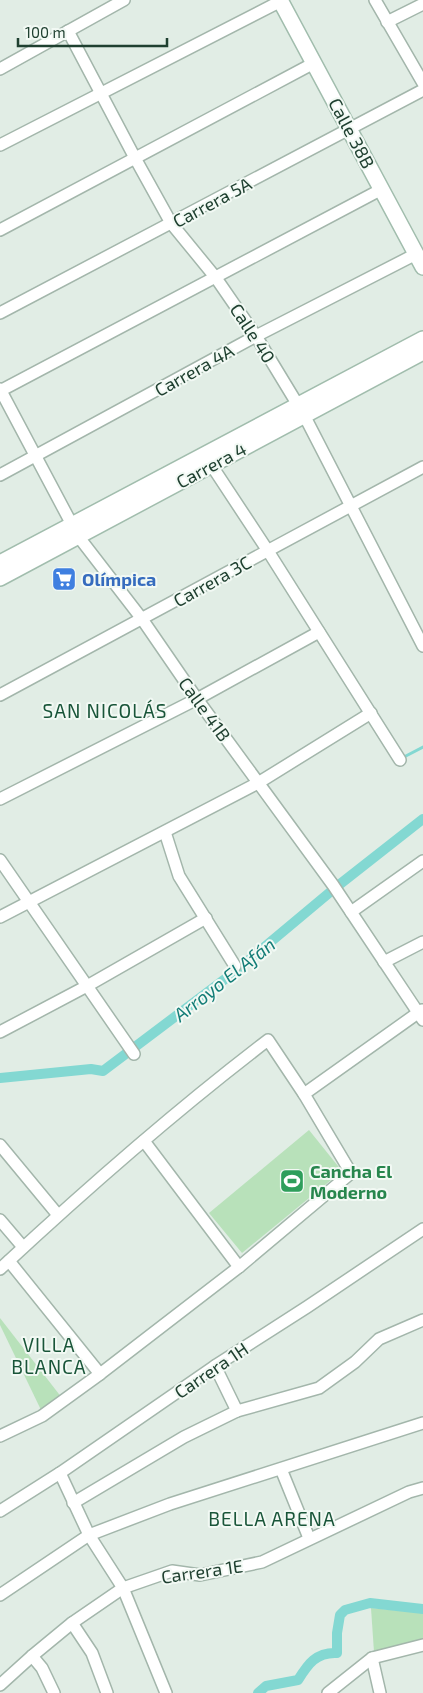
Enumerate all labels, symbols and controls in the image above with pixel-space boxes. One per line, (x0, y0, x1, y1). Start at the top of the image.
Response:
scale bar (18, 15, 166, 47)
text: 100 m (25, 23, 66, 41)
street label: Calle 38B (324, 94, 380, 172)
street label: Carrera 5A (169, 172, 256, 232)
street label: Calle 40 (226, 299, 280, 367)
street label: Carrera 4A (150, 339, 238, 401)
street label: Carrera 4 (172, 437, 250, 493)
street label: Carrera 3C (169, 551, 255, 611)
supermarket icon: Olímpica (51, 566, 77, 592)
place label: Olímpica (82, 568, 156, 590)
street label: Calle 41B (174, 673, 236, 745)
district label: SAN NICOLÁS (42, 699, 168, 722)
water label: Arroyo El Afán (168, 932, 280, 1027)
place label: Cancha El Moderno (310, 1160, 392, 1203)
sports icon: Cancha El Moderno (279, 1168, 305, 1194)
district label: VILLA BLANCA (11, 1333, 87, 1378)
street label: Carrera 1H (170, 1337, 252, 1403)
district label: BELLA ARENA (208, 1507, 336, 1530)
street label: Carrera 1E (160, 1554, 244, 1588)

